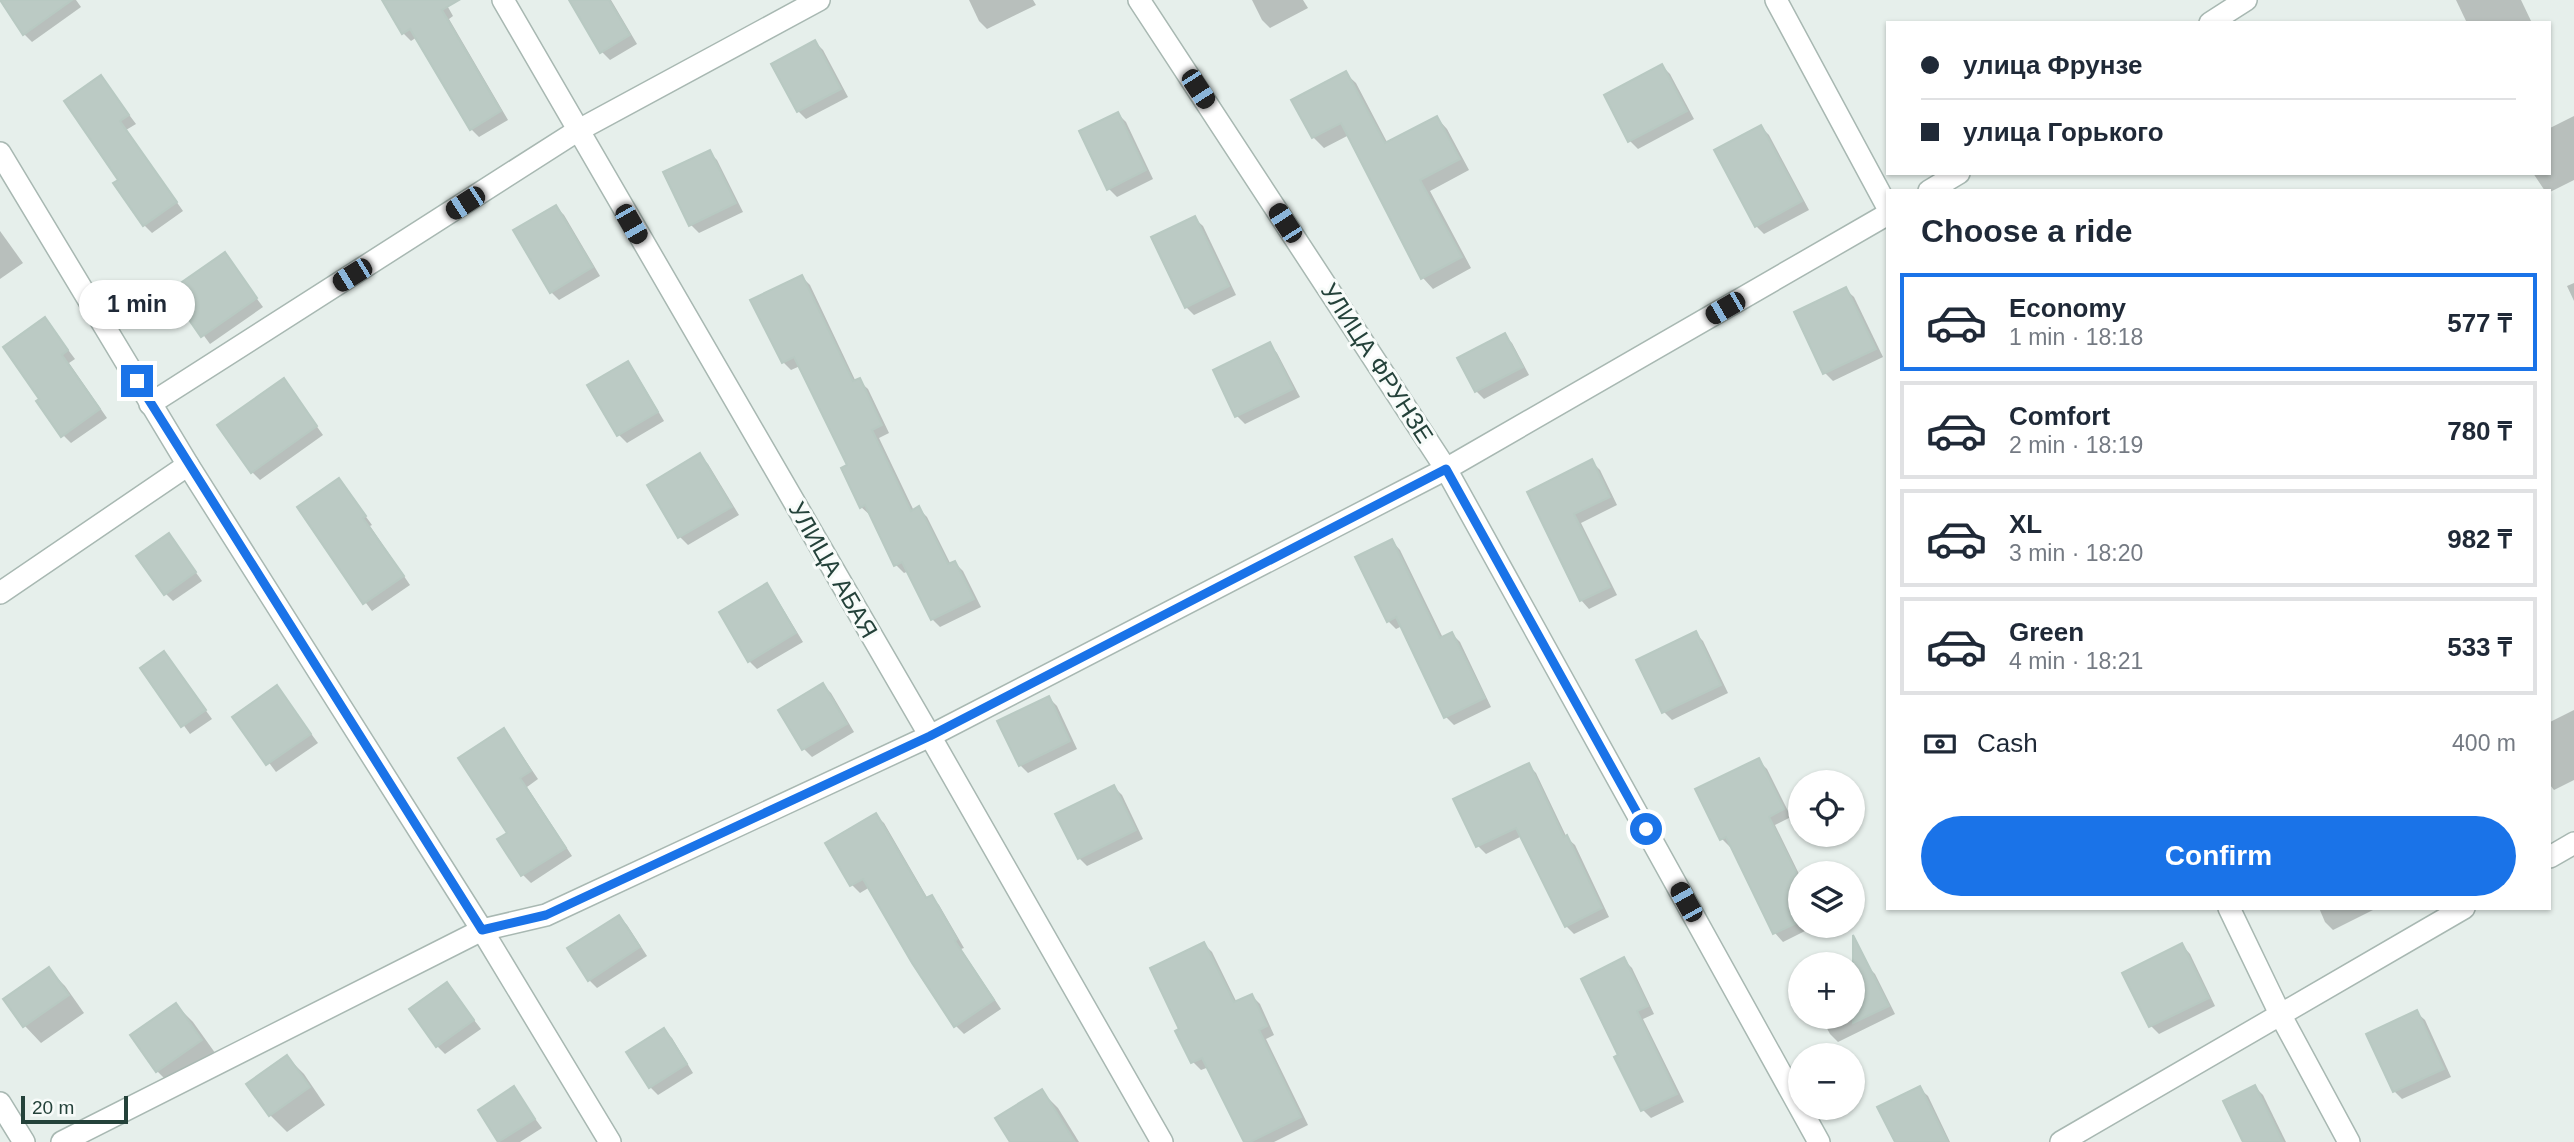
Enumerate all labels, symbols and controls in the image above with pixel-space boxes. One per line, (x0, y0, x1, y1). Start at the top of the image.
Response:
text: улица Фрунзе (1963, 50, 2143, 80)
car (1178, 66, 1219, 112)
text: улица Горького (1963, 117, 2164, 147)
car (442, 183, 489, 223)
car (1265, 200, 1306, 246)
car (612, 201, 651, 247)
text: Choose a ride (1921, 213, 2133, 249)
car (329, 255, 376, 295)
street label: УЛИЦА ФРУНЗЕ (1316, 278, 1439, 448)
callout: 1 min (79, 280, 195, 328)
car (1702, 288, 1749, 328)
text: 1 min (107, 291, 167, 317)
icon: car (1925, 291, 1988, 354)
text: Economy (2009, 293, 2126, 323)
text: 577 ₸ (2447, 308, 2512, 338)
text: 1 min · 18:18 (2009, 324, 2143, 350)
route end (121, 365, 153, 397)
icon: car (1925, 399, 1988, 462)
text: Comfort (2009, 401, 2110, 431)
text: 780 ₸ (2447, 416, 2512, 446)
text: 2 min · 18:19 (2009, 432, 2143, 458)
street label: УЛИЦА АБАЯ (784, 497, 883, 643)
icon: car (1925, 507, 1988, 570)
text: XL (2009, 509, 2042, 539)
text: 982 ₸ (2447, 524, 2512, 554)
text: 3 min · 18:20 (2009, 540, 2143, 566)
icon: car (1925, 615, 1988, 678)
text: Green (2009, 617, 2084, 647)
text: 533 ₸ (2447, 632, 2512, 662)
text: 4 min · 18:21 (2009, 648, 2143, 674)
icon: cash (1921, 725, 1959, 763)
text: Cash (1977, 728, 2038, 758)
text: 400 m (2452, 730, 2516, 756)
map controls (1788, 770, 1865, 1120)
button: locate (1788, 770, 1865, 847)
route start (1630, 813, 1662, 845)
button: Confirm (1921, 816, 2516, 896)
button: layers (1788, 861, 1865, 938)
car (1667, 879, 1706, 925)
button: + (1788, 952, 1865, 1029)
button: − (1788, 1043, 1865, 1120)
scale bar (21, 1093, 128, 1125)
text: 20 m (32, 1097, 74, 1118)

